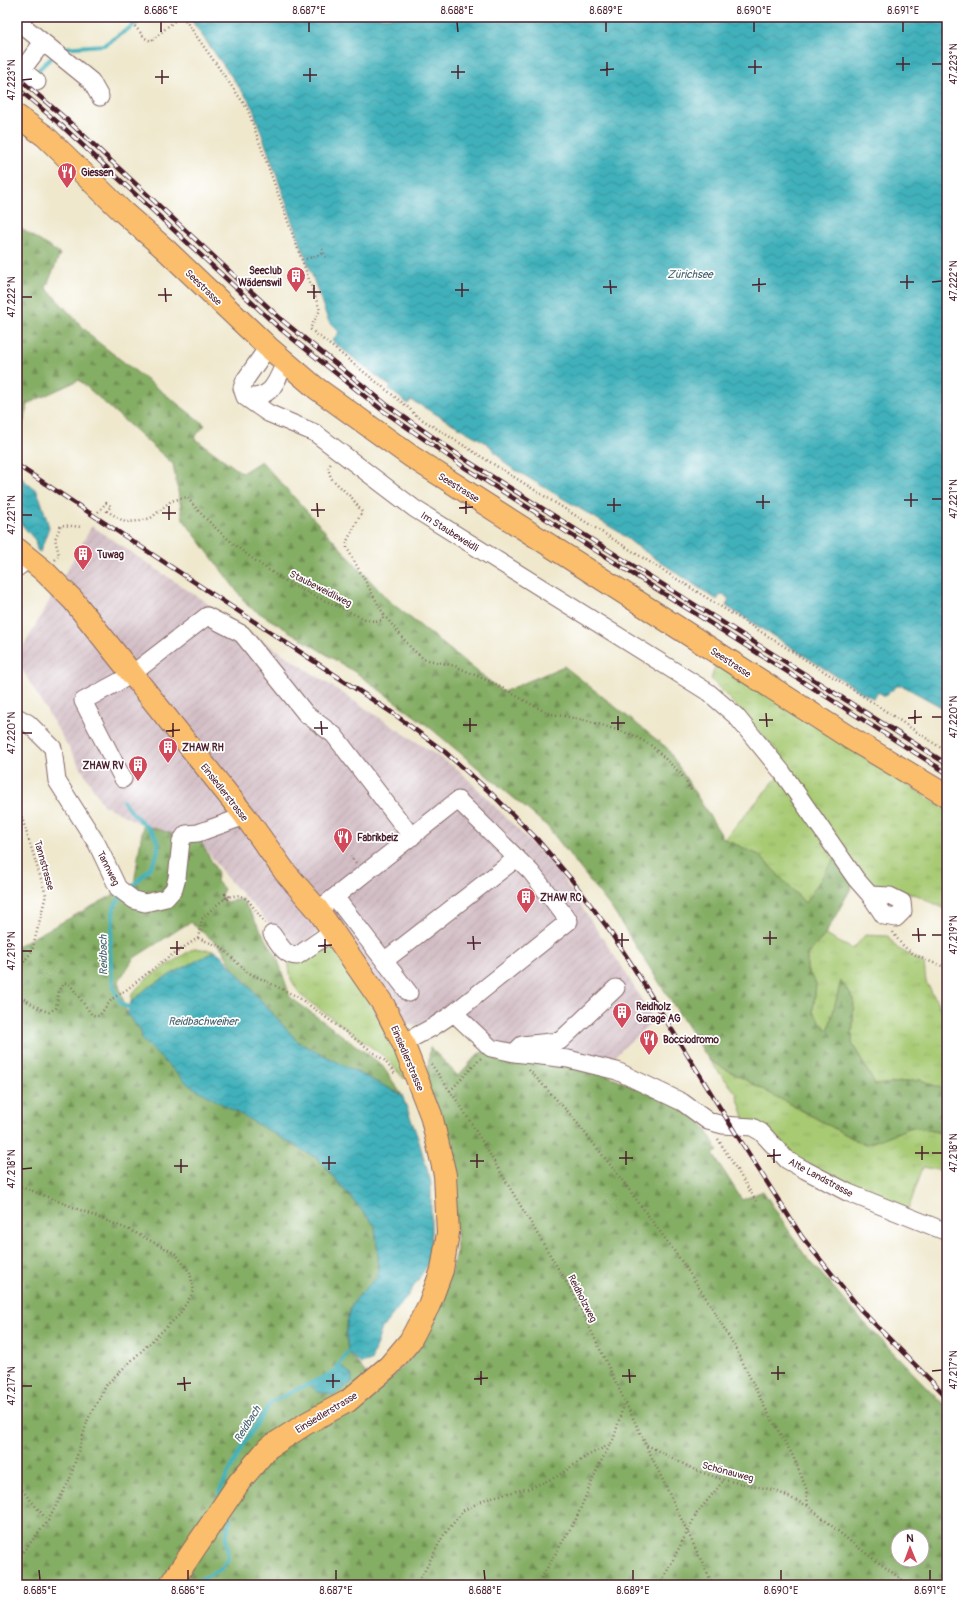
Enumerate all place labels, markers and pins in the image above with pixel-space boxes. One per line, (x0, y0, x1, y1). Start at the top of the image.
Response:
restaurant icon: Giessen (56, 161, 78, 189)
place label: Giessen (81, 167, 114, 179)
place label: Seeclub Wädenswil (238, 265, 282, 289)
building icon: Seeclub Wädenswil (285, 265, 307, 293)
building icon: Tuwag (72, 543, 94, 571)
place label: Tuwag (96, 549, 124, 561)
building icon: ZHAW RH (157, 736, 179, 764)
place label: ZHAW RH (182, 742, 225, 754)
building icon: ZHAW RV (127, 754, 149, 782)
place label: ZHAW RV (82, 760, 124, 772)
restaurant icon: Fabrikbeiz (332, 826, 354, 854)
place label: Fabrikbeiz (357, 832, 399, 844)
building icon: ZHAW RC (515, 886, 537, 914)
place label: ZHAW RC (540, 892, 582, 904)
building icon: Reidholz Garage AG (611, 1001, 633, 1029)
place label: Reidholz Garage AG (636, 1001, 681, 1025)
restaurant icon: Bocciodromo (638, 1028, 660, 1056)
place label: Bocciodromo (663, 1034, 720, 1046)

